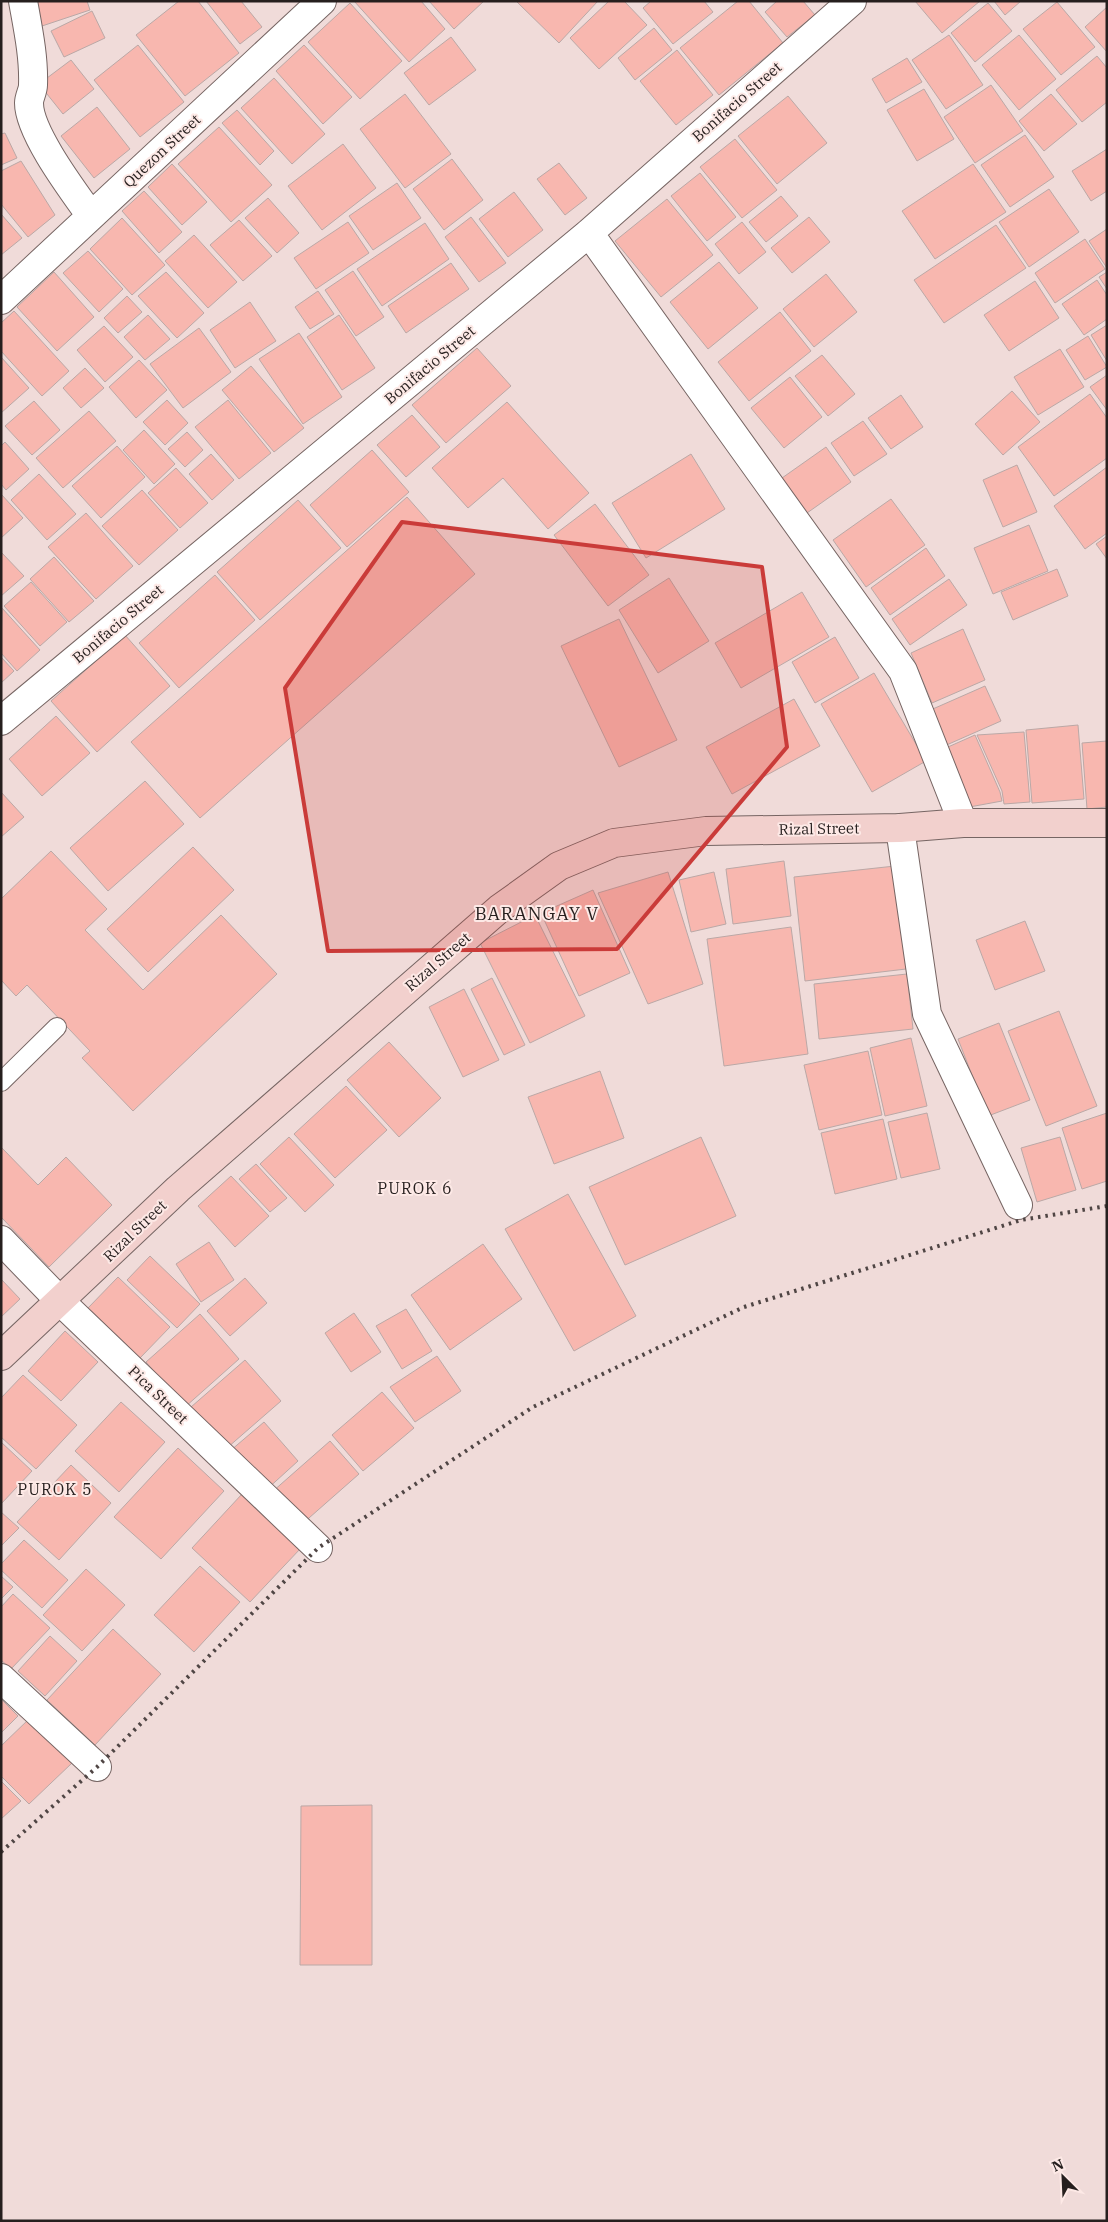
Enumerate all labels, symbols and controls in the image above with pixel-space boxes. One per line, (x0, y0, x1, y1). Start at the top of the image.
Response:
street label: Bonifacio Street (688, 57, 785, 146)
street label: Quezon Street (119, 110, 204, 191)
street label: Bonifacio Street (380, 321, 479, 408)
street label: Bonifacio Street (68, 580, 167, 667)
street label: Rizal Street (778, 818, 860, 839)
district label: BARANGAY V (475, 902, 599, 925)
street label: Rizal Street (401, 928, 474, 995)
district label: PUROK 6 (377, 1178, 453, 1198)
street label: Rizal Street (99, 1196, 170, 1266)
street label: Pica Street (125, 1362, 192, 1428)
district label: PUROK 5 (17, 1479, 93, 1499)
north arrow (1038, 2152, 1088, 2202)
text: N (1049, 2155, 1066, 2176)

